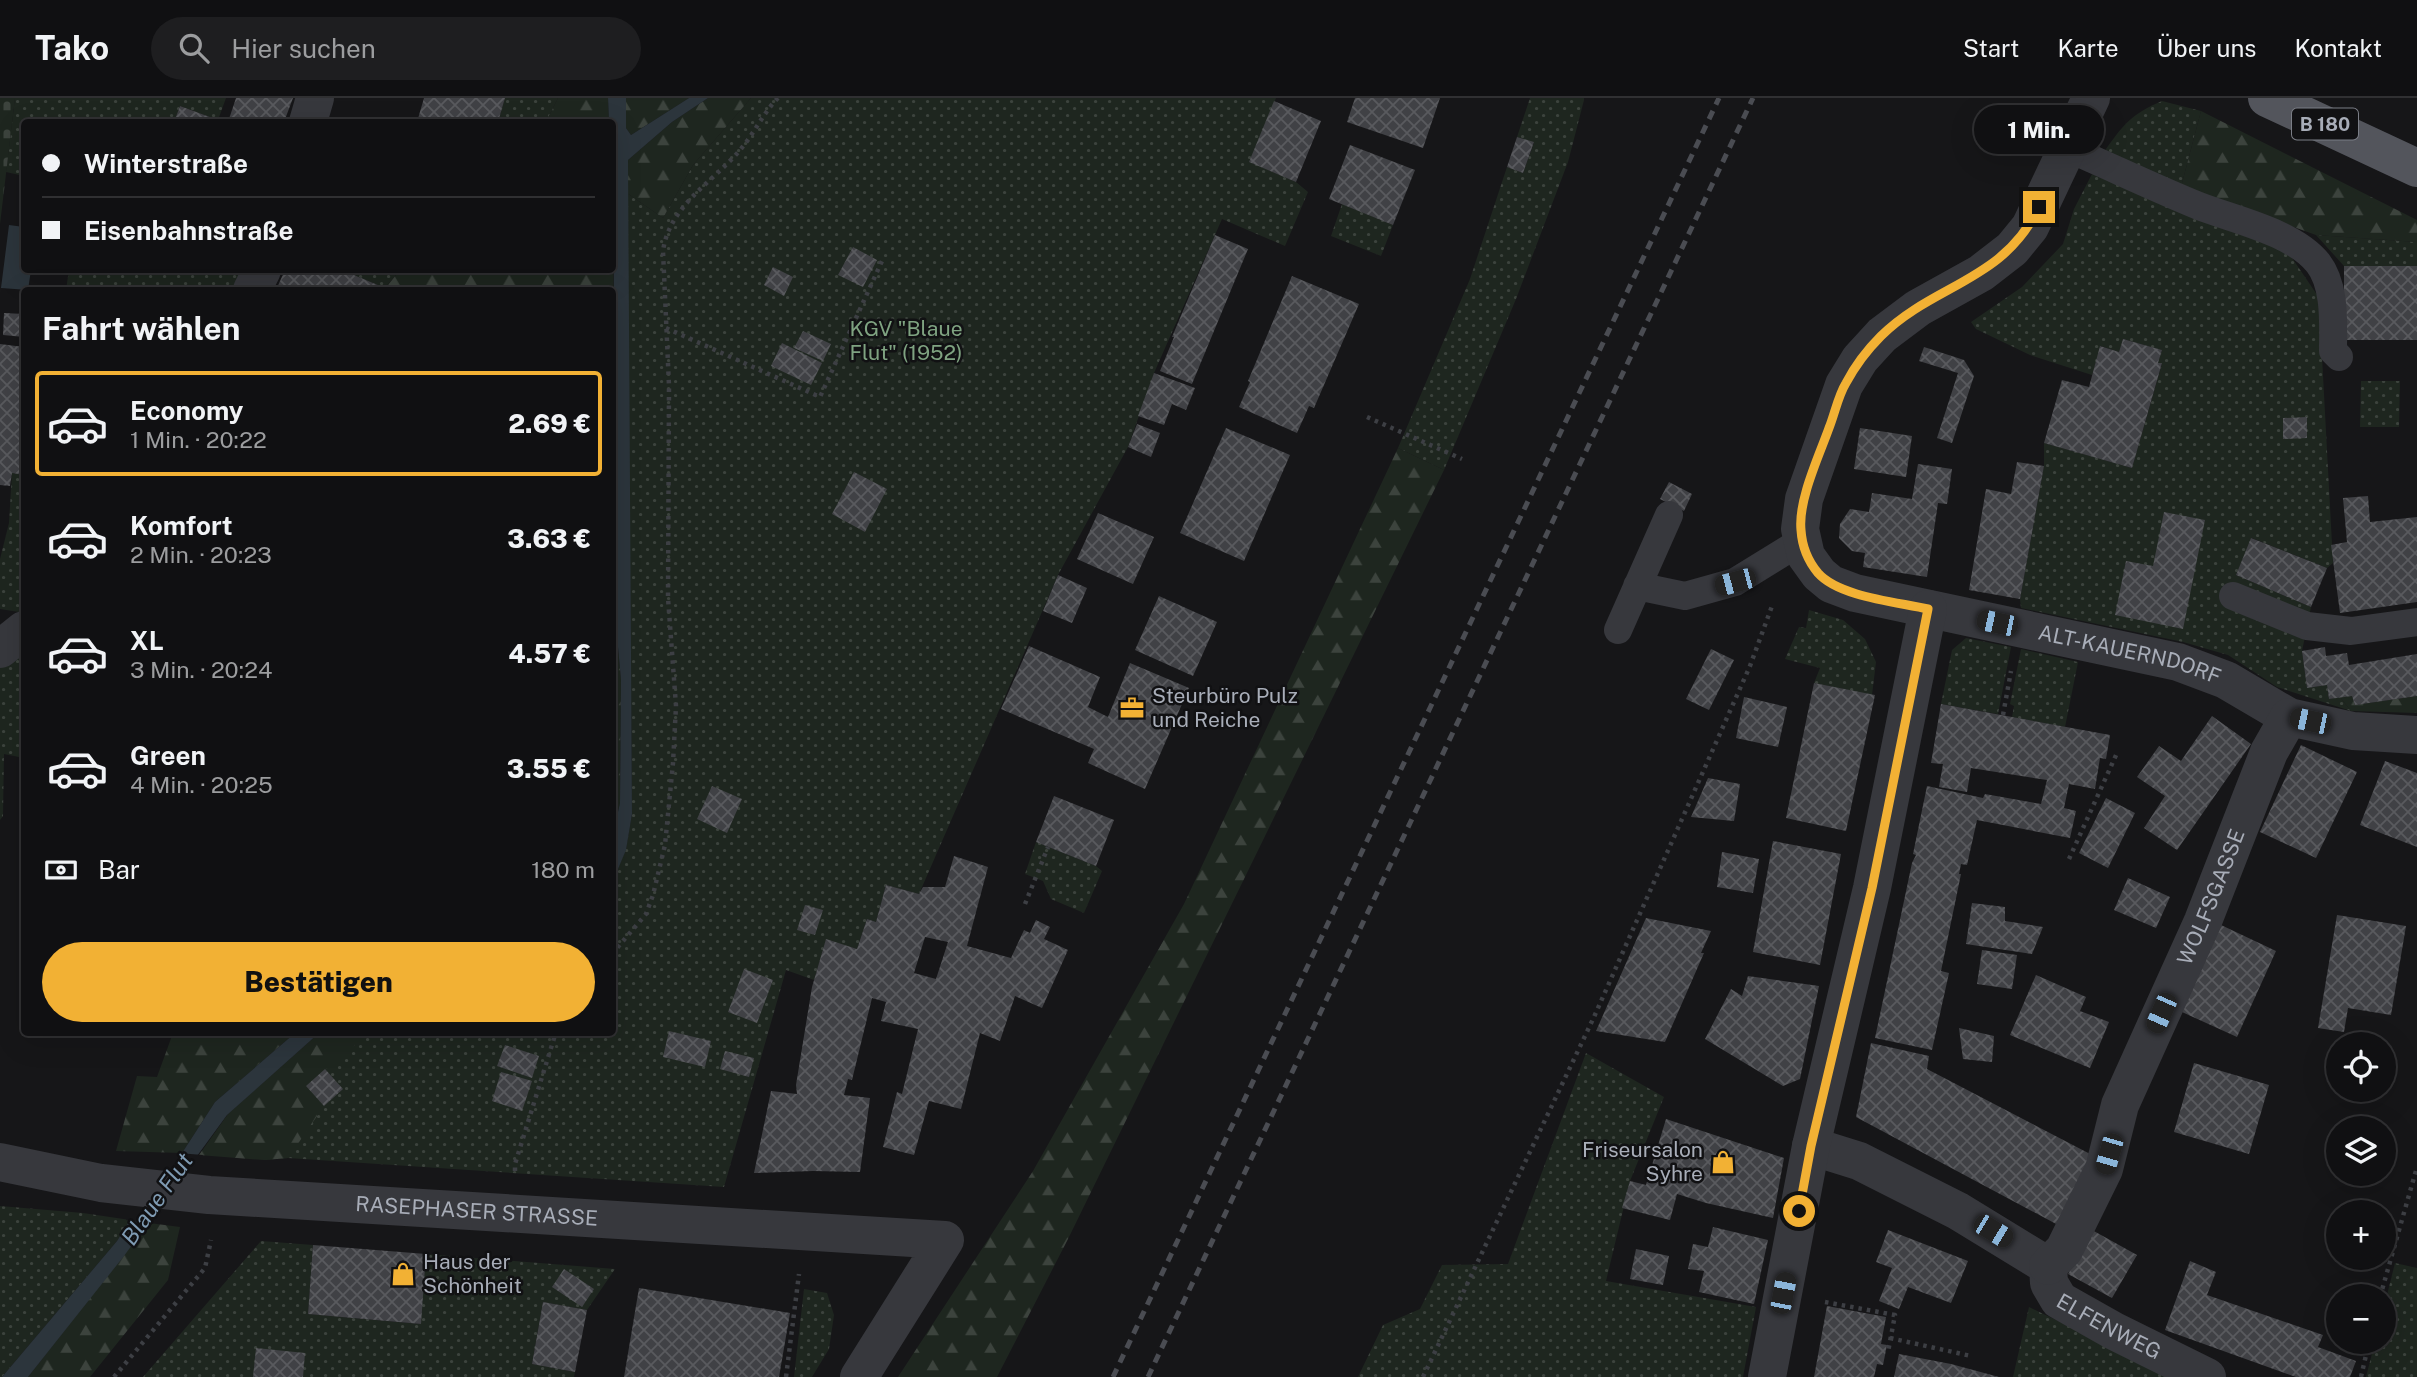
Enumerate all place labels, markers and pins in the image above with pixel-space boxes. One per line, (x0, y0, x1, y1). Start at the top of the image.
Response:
place label: Steurbüro Pulz und Reiche (1152, 683, 1298, 732)
office icon: Steurbüro Pulz und Reiche (1118, 694, 1146, 722)
place label: Friseursalon Syhre (1582, 1137, 1703, 1186)
shop icon: Friseursalon Syhre (1709, 1148, 1737, 1176)
place label: Haus der Schönheit (423, 1249, 522, 1298)
shop icon: Haus der Schönheit (389, 1260, 417, 1288)

